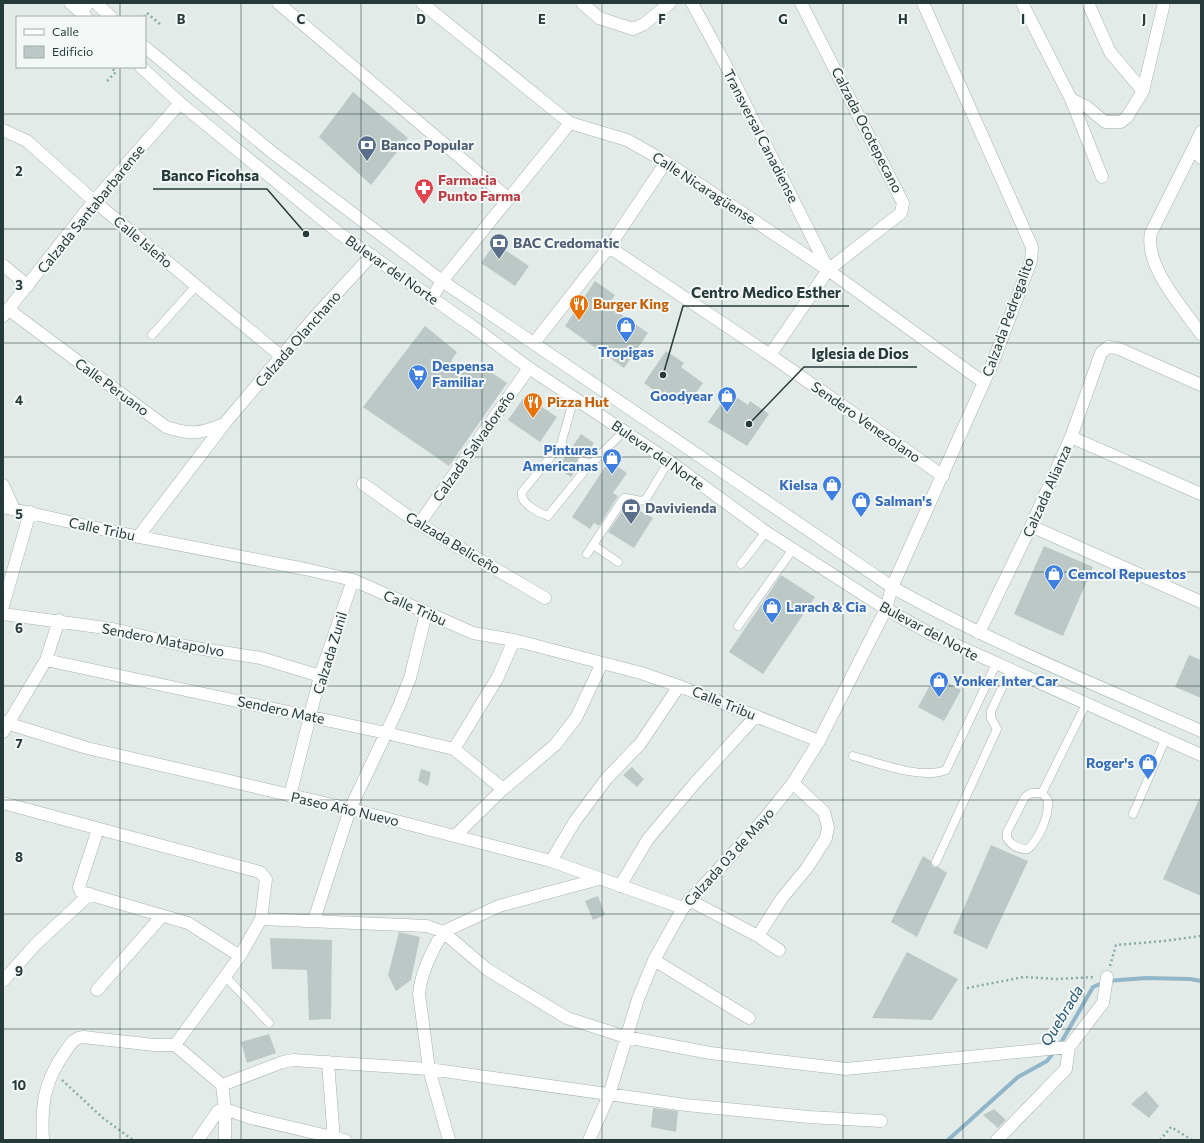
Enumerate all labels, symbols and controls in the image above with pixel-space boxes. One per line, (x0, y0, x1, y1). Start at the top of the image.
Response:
text: B (177, 11, 186, 27)
text: C (297, 11, 306, 27)
text: D (416, 11, 426, 27)
text: E (538, 11, 546, 27)
text: F (658, 11, 666, 27)
text: G (778, 11, 788, 27)
text: H (898, 11, 908, 27)
text: I (1021, 11, 1025, 27)
text: J (1142, 11, 1146, 27)
legend (16, 16, 146, 68)
text: Calle (52, 24, 79, 38)
text: Edificio (52, 44, 93, 58)
street label: Calzada Ocotepecano (828, 64, 907, 195)
street label: Transversal Canadiense (720, 66, 803, 205)
bank icon: Banco Popular (356, 134, 378, 162)
place label: Banco Popular (381, 136, 474, 153)
street label: Calzada Santabarbarense (33, 141, 148, 277)
street label: Calle Nicaragüense (649, 148, 759, 227)
callout: Banco Ficohsa (153, 162, 267, 189)
text: 2 (15, 163, 23, 179)
text: Banco Ficohsa (161, 166, 259, 184)
place label: Farmacia Punto Farma (438, 171, 521, 204)
pharmacy icon: Farmacia Punto Farma (413, 177, 435, 205)
street label: Calle Isleño (110, 212, 176, 271)
street label: Bulevar del Norte (343, 231, 442, 308)
bank icon: BAC Credomatic (488, 232, 510, 260)
place label: BAC Credomatic (513, 234, 620, 251)
street label: Calzada Pedregalito (978, 255, 1037, 379)
text: 3 (15, 277, 23, 293)
callout: Centro Medico Esther (683, 279, 849, 306)
text: Centro Medico Esther (691, 283, 841, 301)
street label: Calzada Olanchano (251, 287, 344, 390)
restaurant icon: Burger King (568, 293, 590, 321)
place label: Burger King (593, 295, 669, 312)
shop icon: Tropigas (615, 315, 637, 343)
callout: Iglesia de Dios (804, 340, 917, 367)
place label: Tropigas (598, 343, 654, 360)
text: Iglesia de Dios (811, 344, 909, 362)
street label: Calle Peruano (72, 354, 153, 419)
place label: Despensa Familiar (432, 357, 494, 390)
supermarket icon: Despensa Familiar (407, 363, 429, 391)
street label: Sendero Venezolano (808, 377, 924, 466)
shop icon: Goodyear (716, 385, 738, 413)
street label: Calzada Salvadoreño (429, 387, 518, 505)
place label: Goodyear (650, 387, 713, 404)
restaurant icon: Pizza Hut (522, 391, 544, 419)
text: 4 (15, 392, 23, 408)
place label: Pizza Hut (547, 393, 609, 410)
street label: Bulevar del Norte (609, 416, 708, 493)
place label: Pinturas Americanas (523, 441, 598, 474)
street label: Calzada Alianza (1019, 442, 1074, 540)
shop icon: Pinturas Americanas (601, 447, 623, 475)
shop icon: Kielsa (821, 474, 843, 502)
place label: Kielsa (779, 476, 818, 493)
shop icon: Salman's (850, 490, 872, 518)
place label: Salman's (875, 492, 932, 509)
bank icon: Davivienda (620, 497, 642, 525)
place label: Davivienda (645, 499, 717, 516)
text: 5 (15, 506, 23, 522)
street label: Calzada Beliceño (403, 508, 504, 577)
street label: Calle Tribu (67, 513, 137, 544)
shop icon: Cemcol Repuestos (1043, 563, 1065, 591)
place label: Cemcol Repuestos (1068, 565, 1187, 582)
street label: Calle Tribu (381, 586, 449, 629)
shop icon: Larach & Cia (761, 596, 783, 624)
street label: Bulevar del Norte (877, 597, 982, 664)
place label: Larach & Cia (786, 598, 866, 615)
street label: Calzada Zunil (309, 610, 350, 696)
street label: Sendero Matapolvo (100, 619, 226, 660)
text: 6 (15, 620, 23, 636)
shop icon: Yonker Inter Car (928, 670, 950, 698)
place label: Yonker Inter Car (953, 672, 1058, 689)
street label: Calle Tribu (690, 682, 759, 723)
street label: Sendero Mate (236, 692, 326, 727)
text: 7 (15, 735, 23, 751)
shop icon: Roger's (1137, 752, 1159, 780)
place label: Roger's (1086, 754, 1134, 771)
street label: Paseo Año Nuevo (289, 788, 401, 829)
street label: Calzada 03 de Mayo (680, 804, 777, 909)
text: 8 (15, 849, 23, 865)
text: 9 (15, 963, 23, 979)
water label: Quebrada (1036, 982, 1086, 1049)
text: 10 (12, 1077, 27, 1093)

